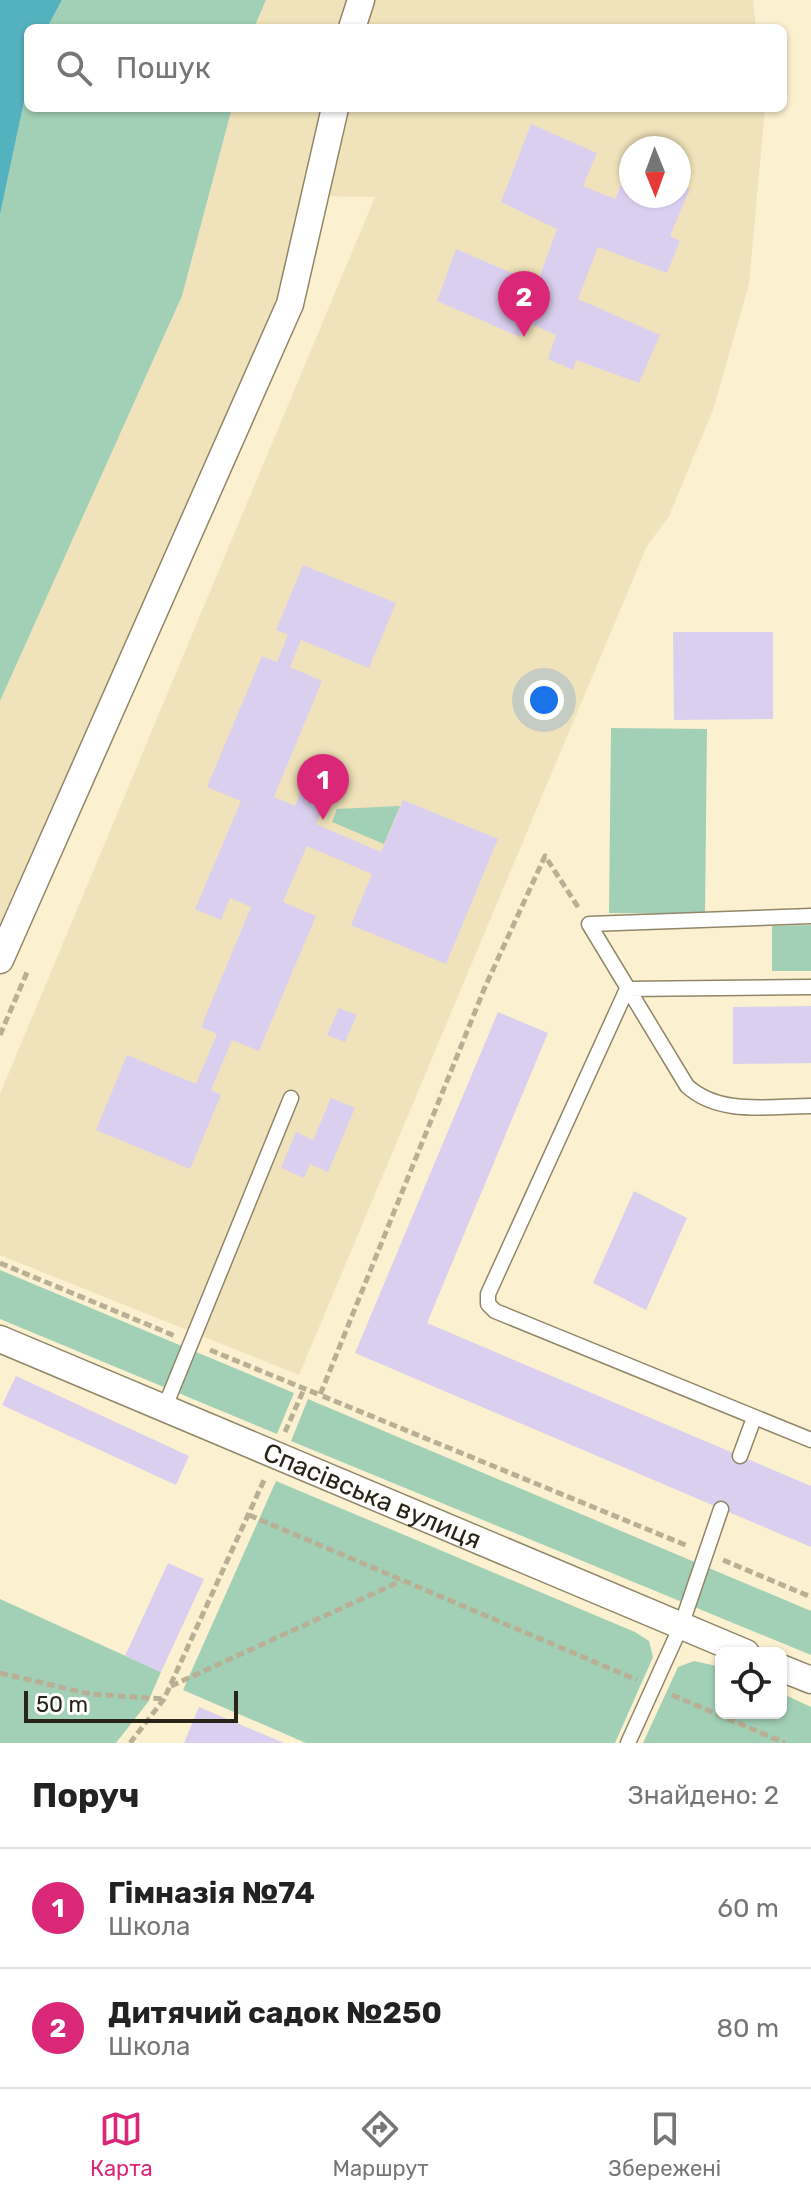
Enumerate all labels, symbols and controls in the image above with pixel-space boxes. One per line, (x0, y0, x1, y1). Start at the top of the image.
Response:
search box (24, 24, 787, 112)
icon: search (52, 46, 96, 90)
text: Пошук (116, 50, 211, 86)
north arrow (619, 136, 691, 208)
pin: 2 (498, 271, 550, 337)
your location (524, 680, 564, 720)
pin: 1 (297, 754, 349, 820)
street label: Спасівська вулиця (258, 1437, 486, 1556)
map controls (715, 1647, 787, 1719)
button: locate (715, 1647, 787, 1719)
scale bar (24, 1687, 238, 1723)
text: 50 m (36, 1691, 88, 1718)
text: Поруч (32, 1775, 140, 1816)
text: Знайдено: 2 (628, 1780, 779, 1811)
text: Гімназія №74 (108, 1875, 315, 1911)
text: 1 (52, 1893, 64, 1924)
text: 60 m (717, 1893, 779, 1924)
text: Школа (108, 1911, 190, 1942)
text: Дитячий садок №250 (108, 1995, 442, 2031)
text: 2 (50, 2013, 66, 2044)
text: 80 m (716, 2013, 779, 2044)
text: Школа (108, 2031, 190, 2062)
tab: Карта (90, 2107, 153, 2182)
tab: Маршрут (332, 2107, 428, 2182)
tab: Збережені (608, 2107, 721, 2182)

